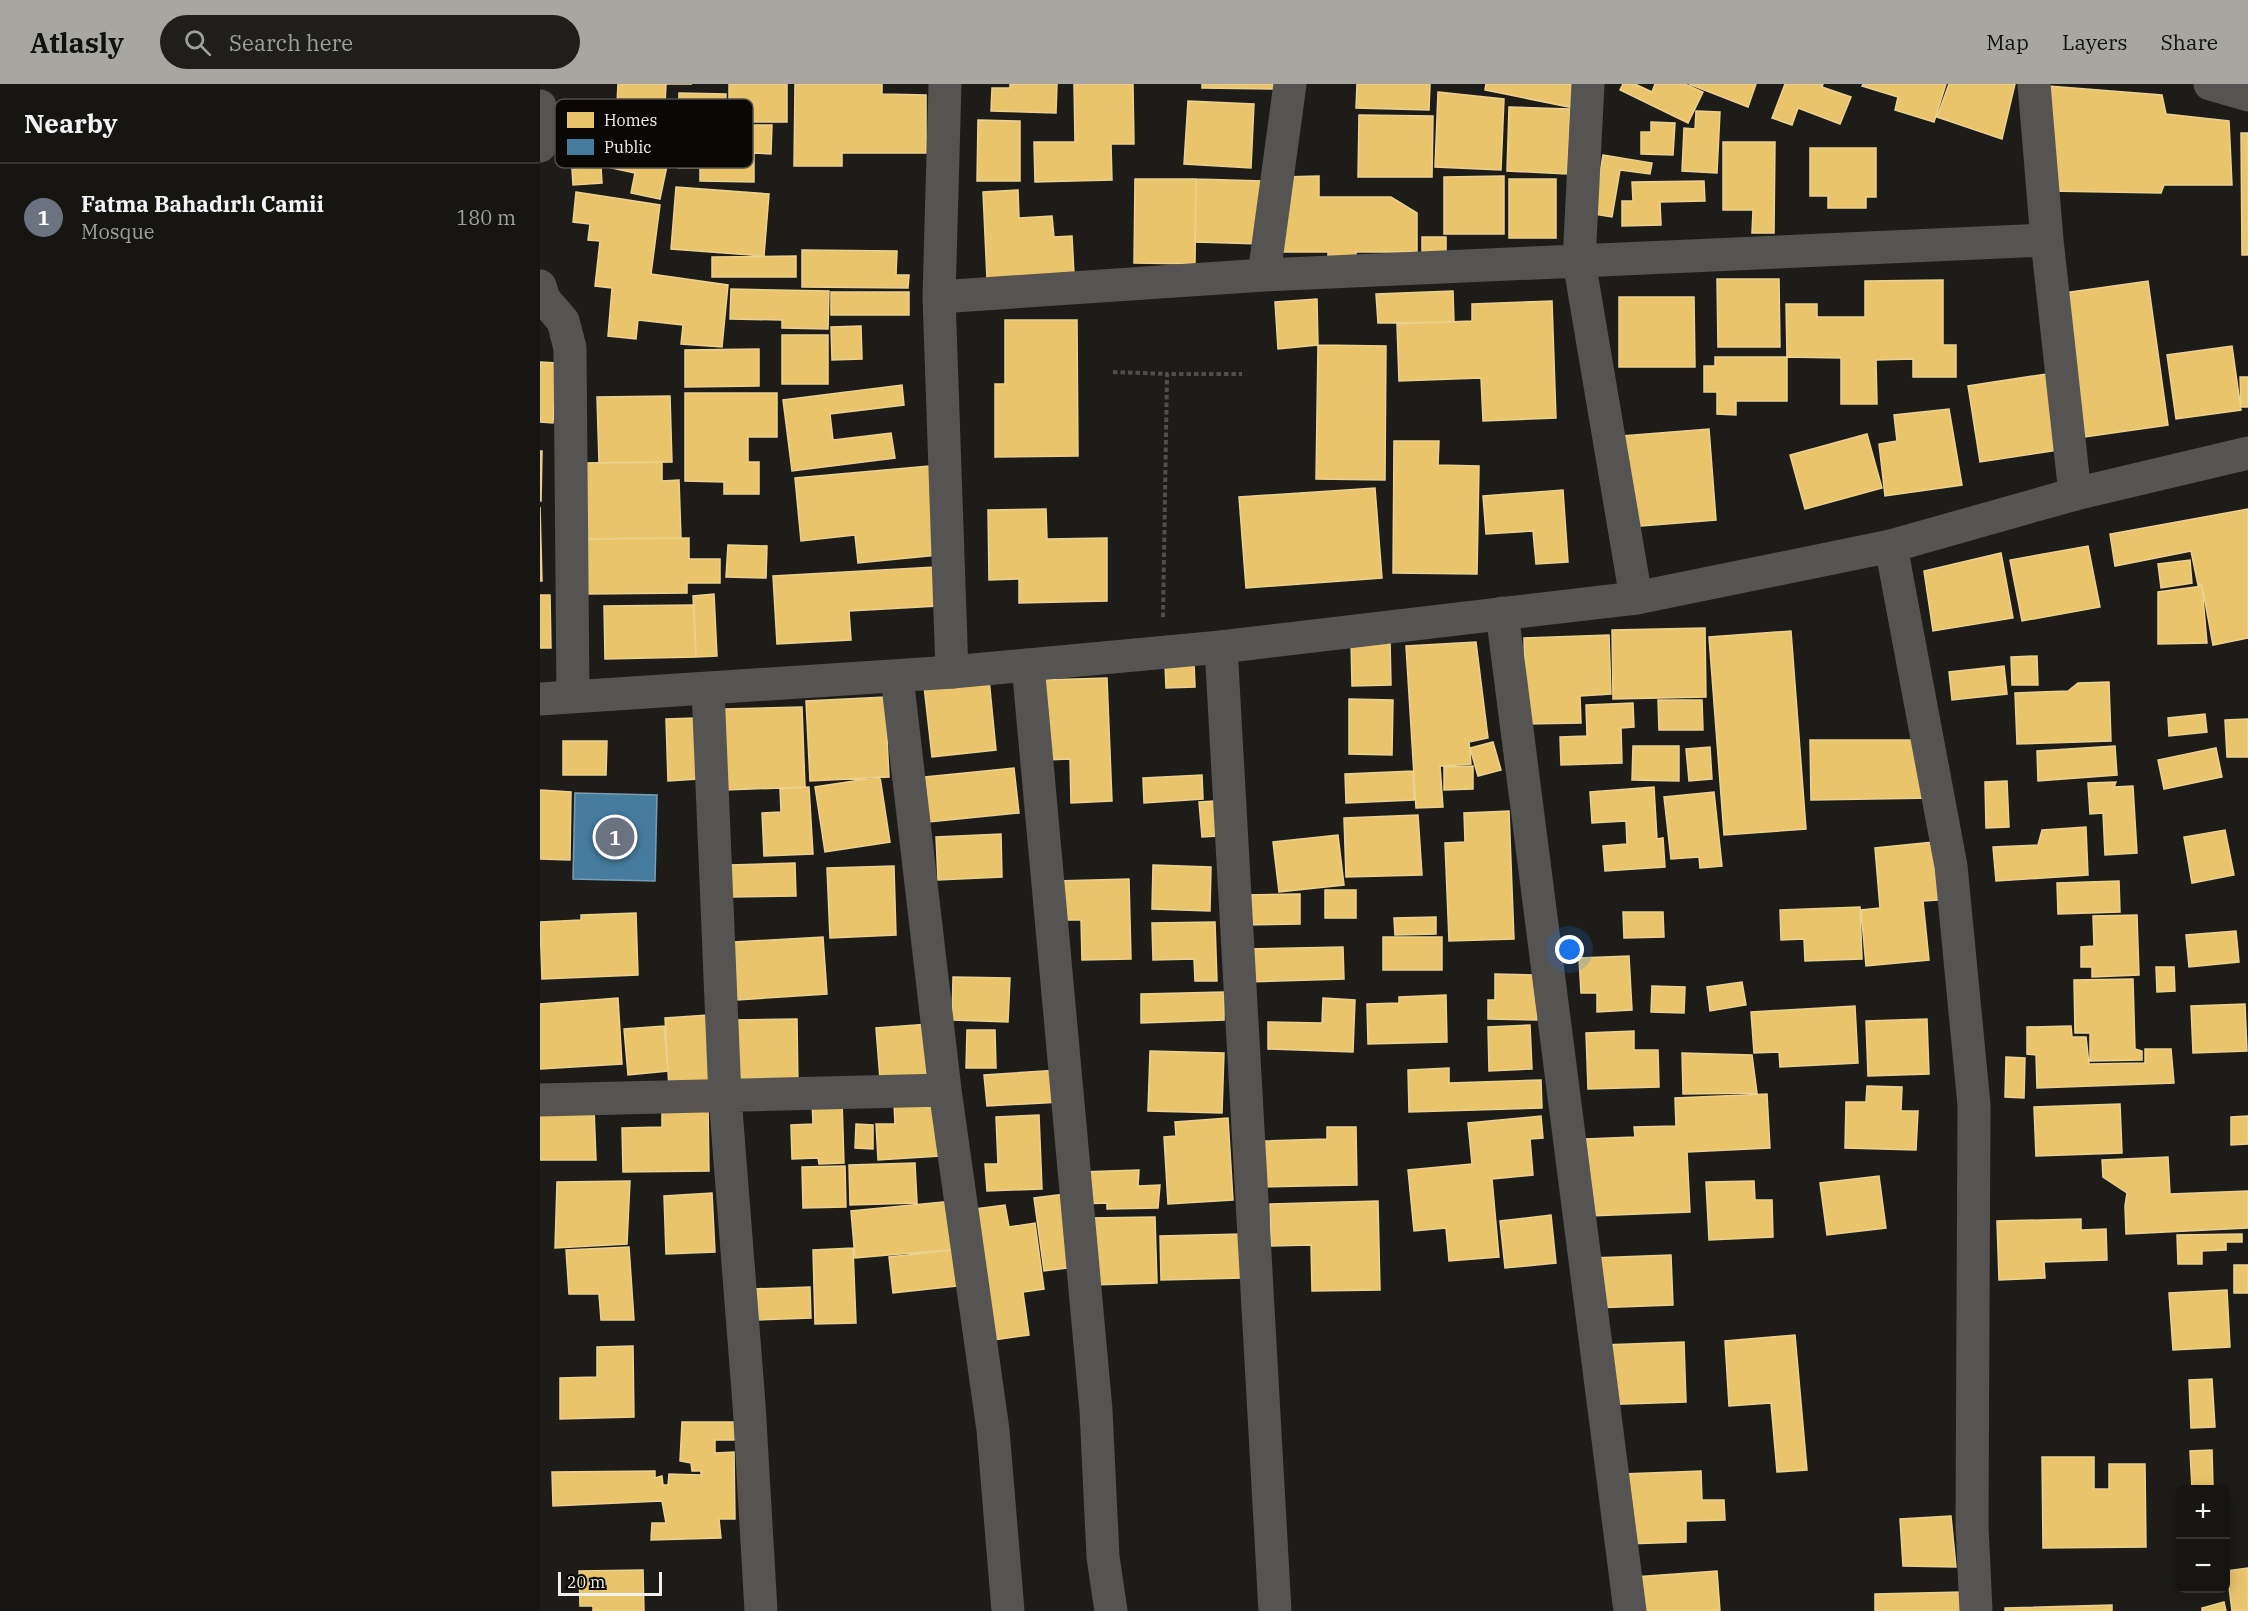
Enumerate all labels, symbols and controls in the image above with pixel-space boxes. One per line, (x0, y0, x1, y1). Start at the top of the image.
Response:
search box (160, 15, 580, 69)
text: Atlasly (30, 24, 124, 61)
icon: search (181, 26, 214, 59)
text: Search here (229, 28, 353, 57)
text: Map (1986, 28, 2029, 56)
text: Layers (2062, 28, 2128, 56)
text: Share (2161, 28, 2218, 56)
legend (555, 99, 753, 168)
text: Nearby (24, 106, 118, 140)
text: Homes (604, 110, 657, 130)
text: Public (604, 137, 652, 157)
text: Fatma Bahadırlı Camii (81, 189, 324, 218)
text: 1 (38, 204, 50, 231)
text: 180 m (456, 204, 516, 231)
text: Mosque (81, 218, 155, 245)
pin: 1 (596, 814, 634, 860)
your location (1555, 935, 1584, 964)
map controls (2176, 1485, 2230, 1593)
button: + (2176, 1485, 2230, 1539)
button: − (2176, 1539, 2230, 1593)
scale bar (558, 1569, 662, 1596)
text: 20 m (567, 1572, 605, 1592)

